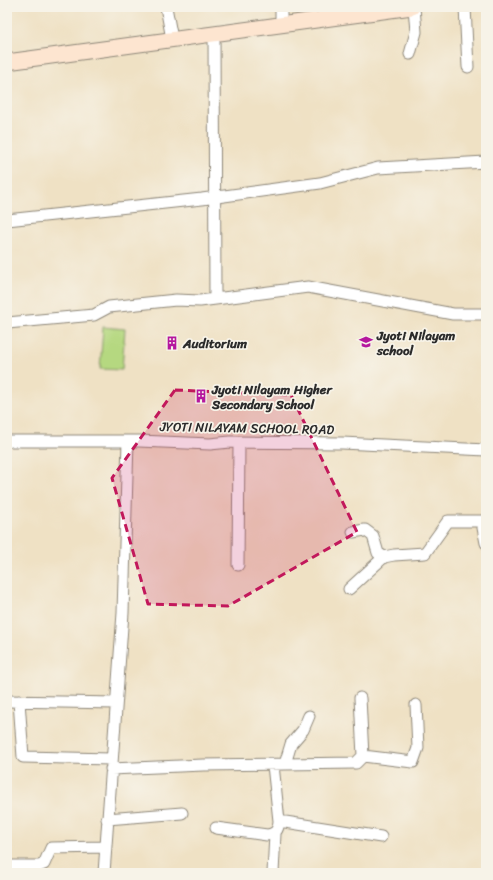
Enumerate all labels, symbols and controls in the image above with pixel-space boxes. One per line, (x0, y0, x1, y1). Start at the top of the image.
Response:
place label: Jyoti Nilayam school (376, 324, 455, 362)
place label: Auditorium (182, 332, 247, 355)
school or university icon: Jyoti Nilayam school (358, 334, 374, 350)
building icon: Auditorium (164, 335, 180, 351)
place label: Jyoti Nilayam Higher Secondary School (211, 378, 334, 416)
building icon: Jyoti Nilayam Higher Secondary School (193, 388, 209, 404)
street label: JYOTI NILAYAM SCHOOL ROAD (159, 415, 335, 441)

